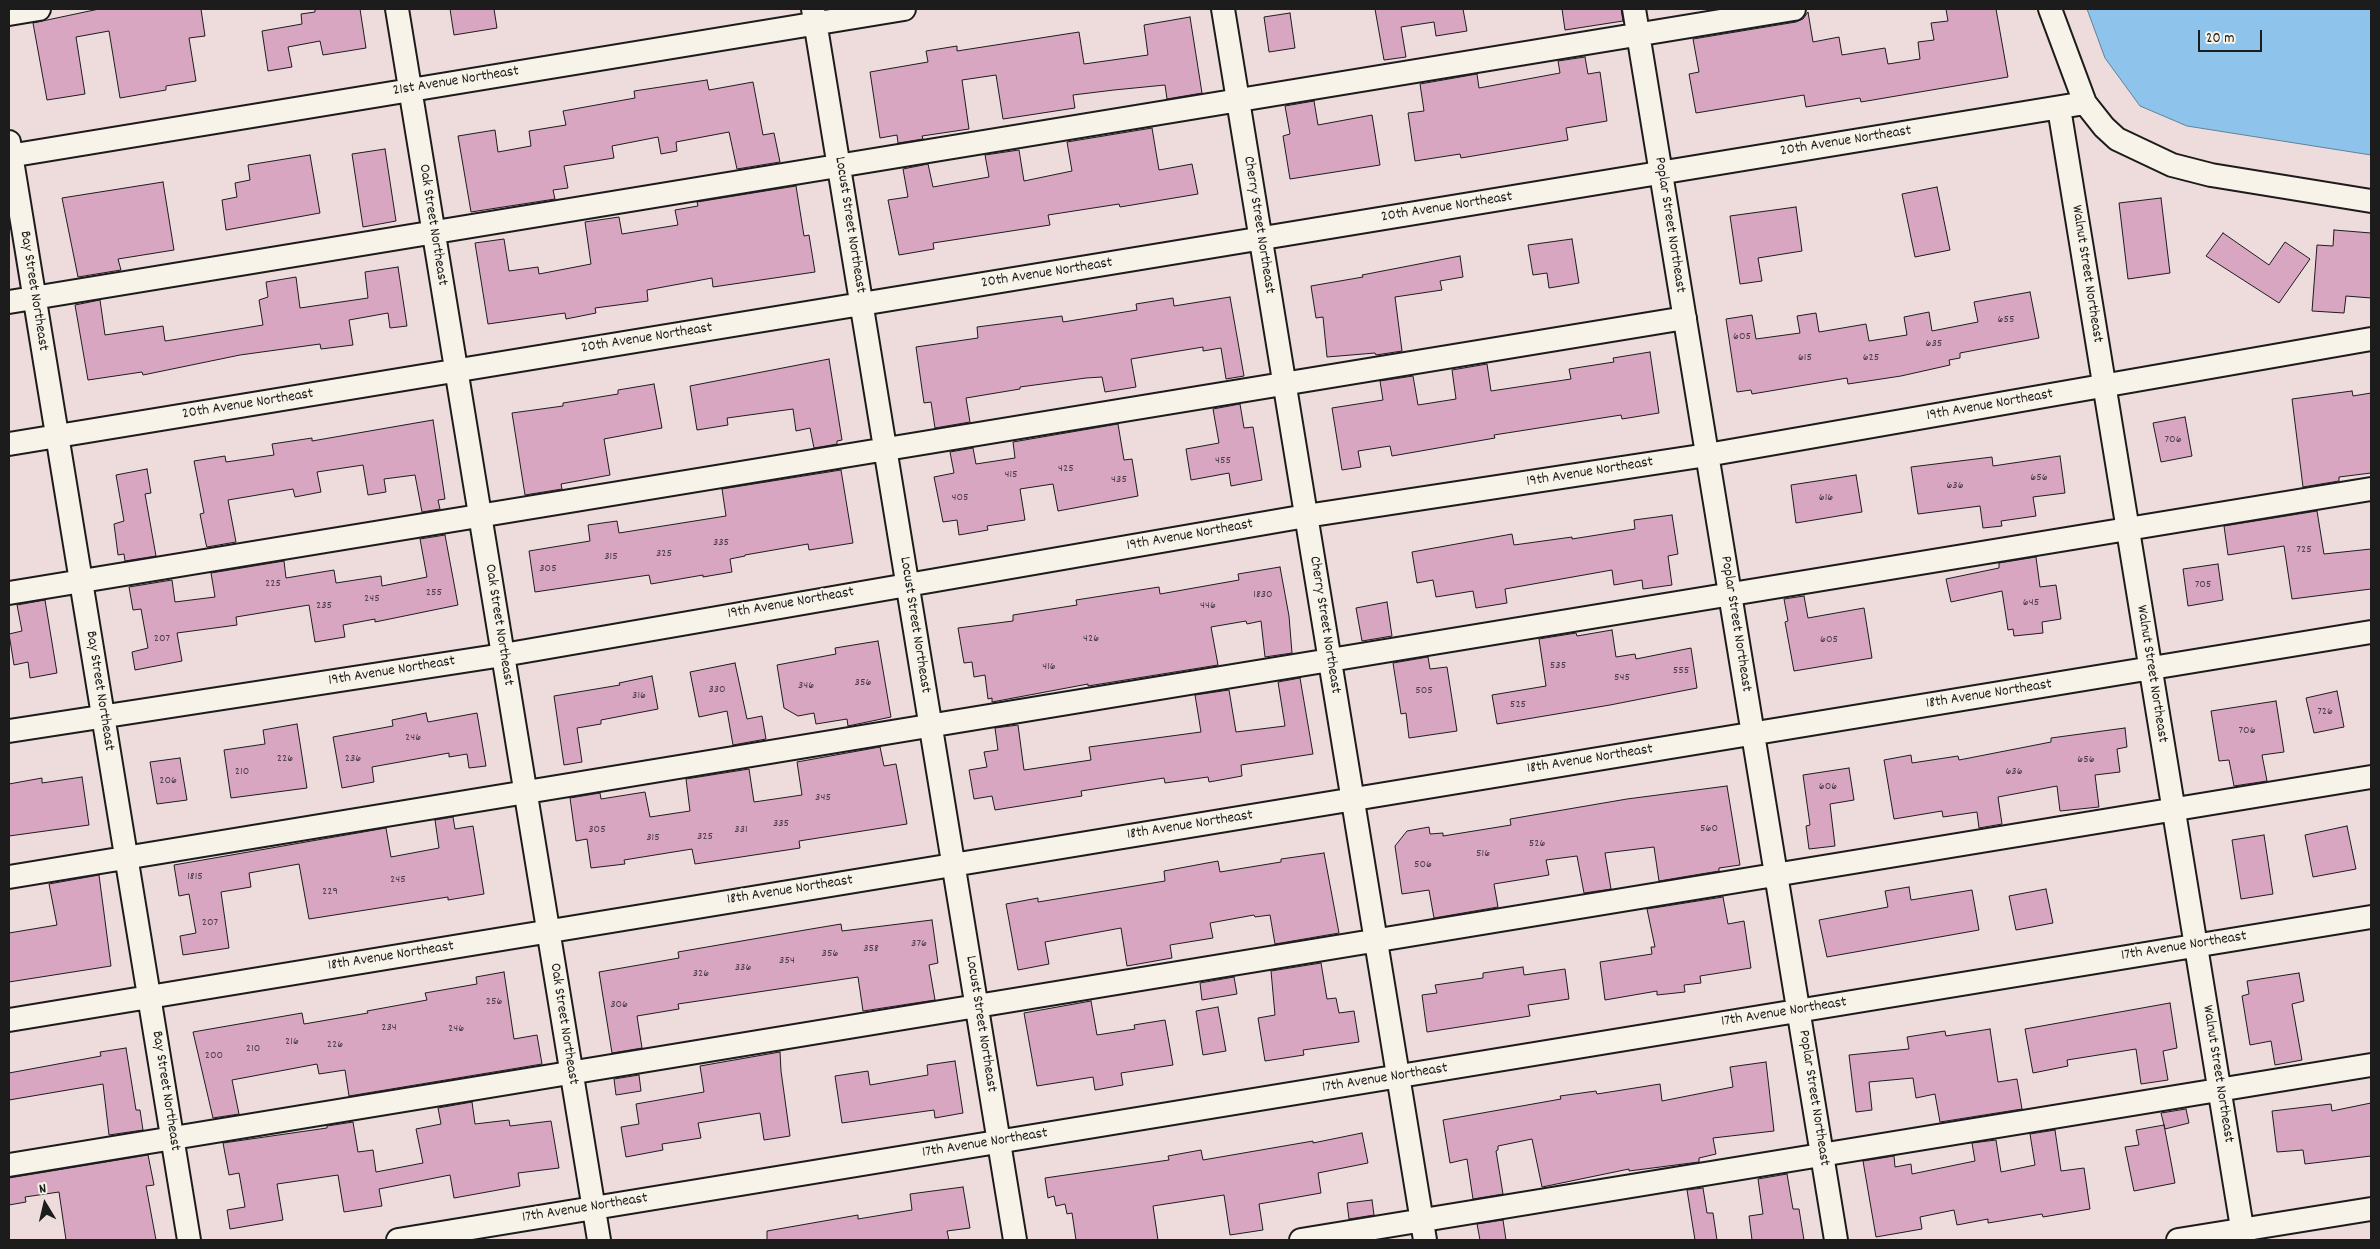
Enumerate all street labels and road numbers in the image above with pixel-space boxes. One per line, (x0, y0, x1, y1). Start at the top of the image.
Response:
street label: 21st Avenue Northeast (392, 63, 520, 101)
street label: 20th Avenue Northeast (1779, 123, 1913, 161)
street label: Locust Street Northeast (829, 155, 869, 295)
street label: Cherry Street Northeast (1238, 155, 1278, 295)
street label: Poplar Street Northeast (1649, 156, 1689, 294)
street label: Oak Street Northeast (414, 163, 450, 287)
street label: 20th Avenue Northeast (1380, 189, 1514, 227)
street label: Walnut Street Northeast (2066, 204, 2106, 344)
street label: Bay Street Northeast (15, 230, 51, 352)
street label: 20th Avenue Northeast (980, 255, 1114, 293)
street label: 20th Avenue Northeast (580, 320, 714, 358)
street label: 20th Avenue Northeast (181, 386, 315, 424)
street label: 19th Avenue Northeast (1925, 386, 2055, 426)
street label: 19th Avenue Northeast (1525, 454, 1655, 492)
street label: 19th Avenue Northeast (1125, 516, 1255, 556)
street label: Locust Street Northeast (894, 555, 934, 695)
street label: Cherry Street Northeast (1304, 555, 1344, 695)
street label: Poplar Street Northeast (1715, 555, 1755, 693)
street label: Oak Street Northeast (480, 563, 516, 687)
street label: 19th Avenue Northeast (726, 584, 856, 624)
street label: Walnut Street Northeast (2131, 604, 2171, 744)
street label: Bay Street Northeast (81, 630, 117, 752)
street label: 19th Avenue Northeast (327, 653, 457, 691)
street label: 18th Avenue Northeast (1925, 676, 2053, 714)
street label: 18th Avenue Northeast (1526, 741, 1654, 779)
street label: 18th Avenue Northeast (1126, 807, 1254, 845)
street label: 18th Avenue Northeast (726, 872, 854, 910)
street label: 17th Avenue Northeast (2120, 928, 2248, 966)
street label: 18th Avenue Northeast (327, 938, 455, 976)
street label: Locust Street Northeast (960, 954, 1000, 1094)
street label: Oak Street Northeast (545, 962, 581, 1086)
street label: 17th Avenue Northeast (1720, 994, 1848, 1032)
street label: Walnut Street Northeast (2197, 1004, 2237, 1144)
street label: Poplar Street Northeast (1793, 1029, 1833, 1167)
street label: Bay Street Northeast (147, 1030, 183, 1152)
street label: 17th Avenue Northeast (1321, 1060, 1449, 1098)
street label: 17th Avenue Northeast (921, 1125, 1049, 1163)
street label: 17th Avenue Northeast (521, 1190, 649, 1228)

